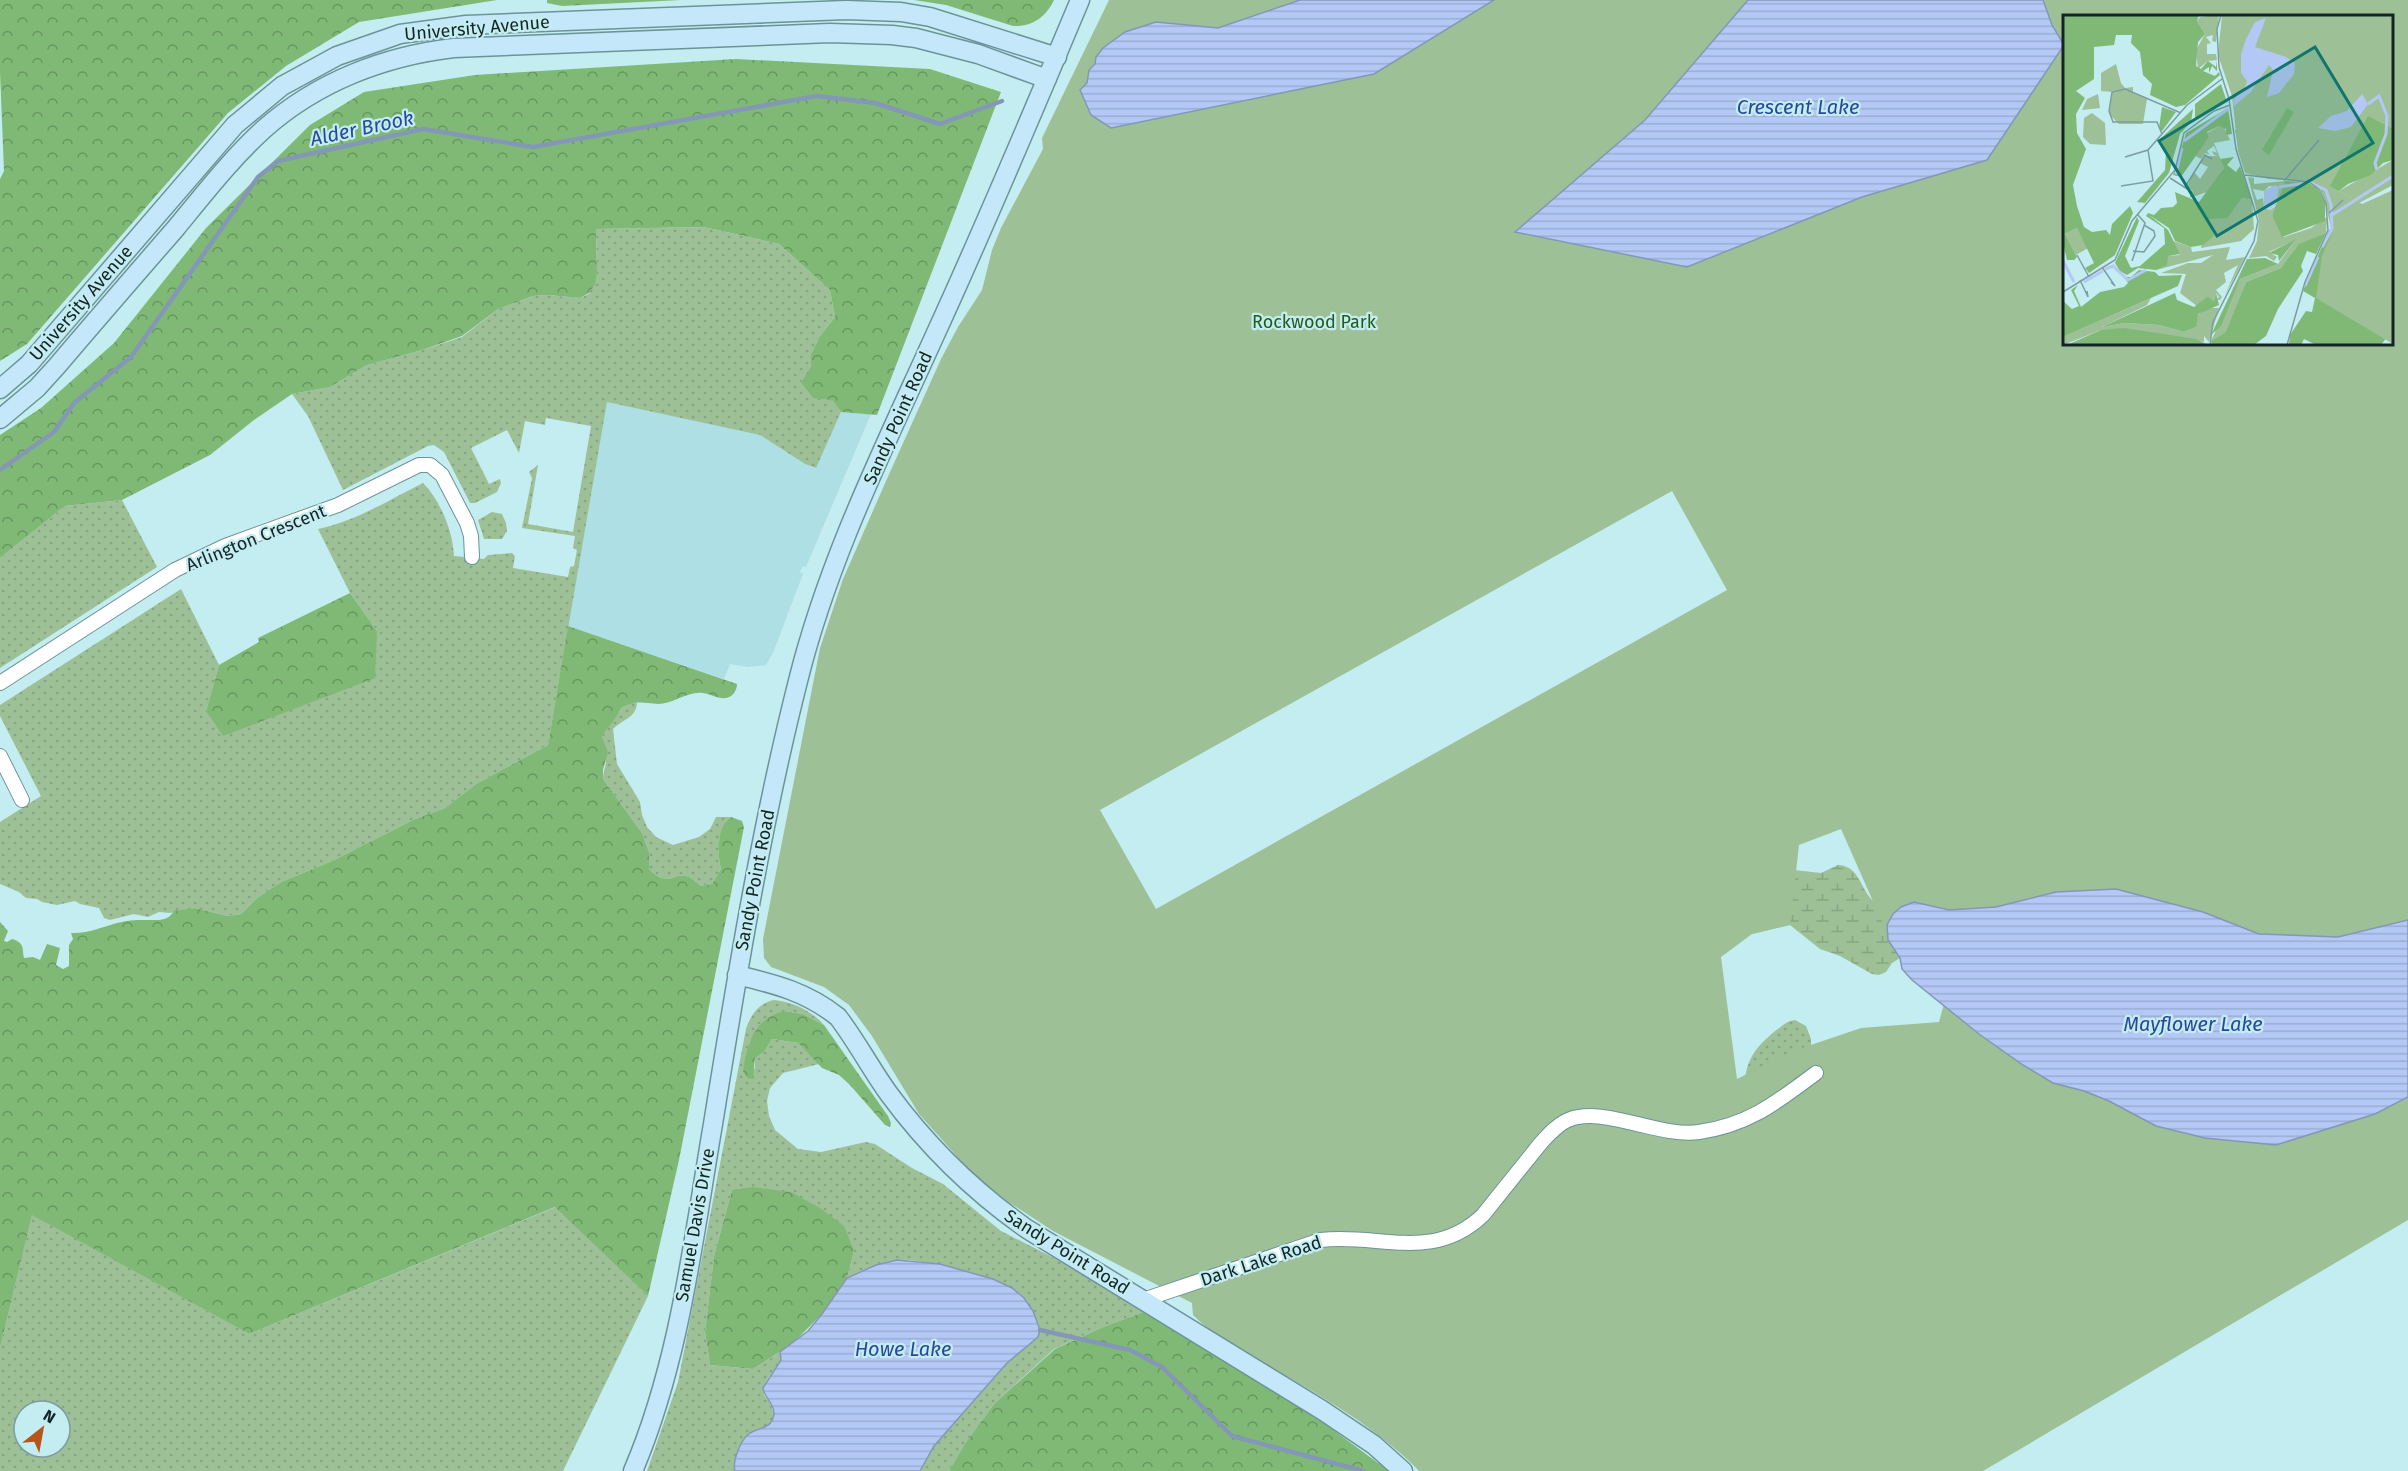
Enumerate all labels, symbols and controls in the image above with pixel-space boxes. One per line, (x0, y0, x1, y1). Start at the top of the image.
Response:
street label: University Avenue (403, 11, 551, 45)
inset map (2063, 15, 2393, 345)
water label: Crescent Lake (1737, 95, 1859, 119)
water label: Alder Brook (307, 105, 416, 151)
street label: University Avenue (25, 241, 137, 365)
park label: Rockwood Park (1252, 311, 1377, 333)
street label: Sandy Point Road (859, 348, 937, 488)
street label: Arlington Crescent (183, 500, 330, 576)
street label: Sandy Point Road (731, 808, 779, 952)
water label: Mayflower Lake (2123, 1012, 2263, 1036)
street label: Samuel Davis Drive (671, 1146, 719, 1304)
street label: Sandy Point Road (1000, 1205, 1134, 1299)
street label: Dark Lake Road (1198, 1231, 1324, 1291)
water label: Howe Lake (855, 1337, 951, 1361)
north arrow (12, 1399, 72, 1459)
text: N (40, 1406, 59, 1427)

